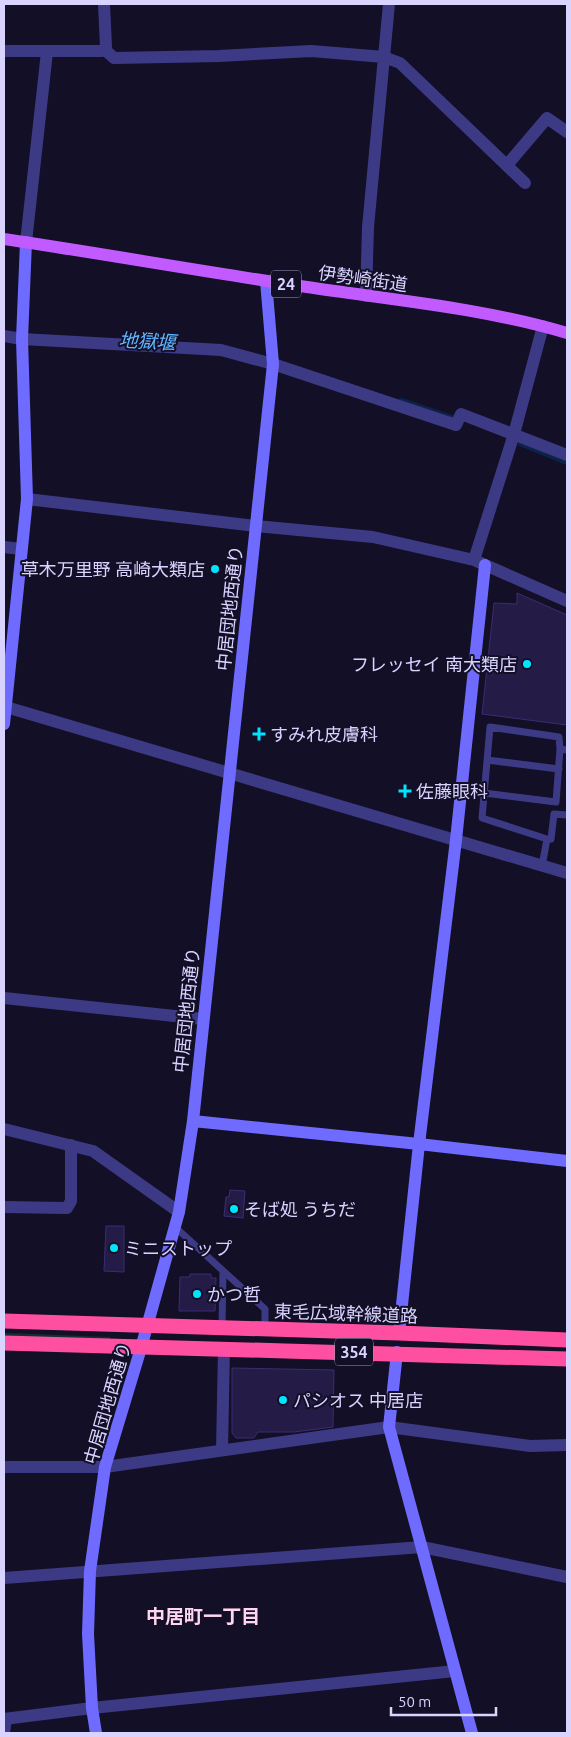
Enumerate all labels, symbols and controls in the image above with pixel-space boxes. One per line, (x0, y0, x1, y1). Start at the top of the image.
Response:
street label: 伊勢崎街道 (317, 262, 409, 294)
road number: 24 (271, 270, 301, 298)
water label: 地獄堰 (118, 329, 179, 354)
street label: 中居団地西通り (212, 544, 246, 672)
place label: 草木万里野 高崎大類店 (21, 559, 205, 579)
marker: 草木万里野 高崎大類店 (209, 563, 221, 575)
place label: フレッセイ 南大類店 (351, 654, 517, 674)
marker: フレッセイ 南大類店 (521, 658, 533, 670)
place label: すみれ皮膚科 (270, 724, 378, 744)
marker: すみれ皮膚科 (252, 727, 266, 741)
place label: 佐藤眼科 (416, 781, 488, 801)
marker: 佐藤眼科 (398, 784, 412, 798)
street label: 中居団地西通り (169, 946, 203, 1074)
place label: そば処 うちだ (244, 1199, 356, 1219)
marker: そば処 うちだ (228, 1203, 240, 1215)
place label: ミニストップ (124, 1238, 232, 1258)
marker: ミニストップ (108, 1242, 120, 1254)
place label: かつ哲 (207, 1284, 261, 1304)
marker: かつ哲 (191, 1288, 203, 1300)
street label: 東毛広域幹線道路 (274, 1300, 418, 1326)
road number: 354 (335, 1338, 373, 1365)
street label: 中居団地西通り (80, 1340, 134, 1466)
place label: パシオス 中居店 (293, 1390, 423, 1410)
marker: パシオス 中居店 (277, 1394, 289, 1406)
district label: 中居町一丁目 (146, 1605, 260, 1627)
scale bar (391, 1684, 496, 1716)
text: 50 m (398, 1693, 431, 1710)

